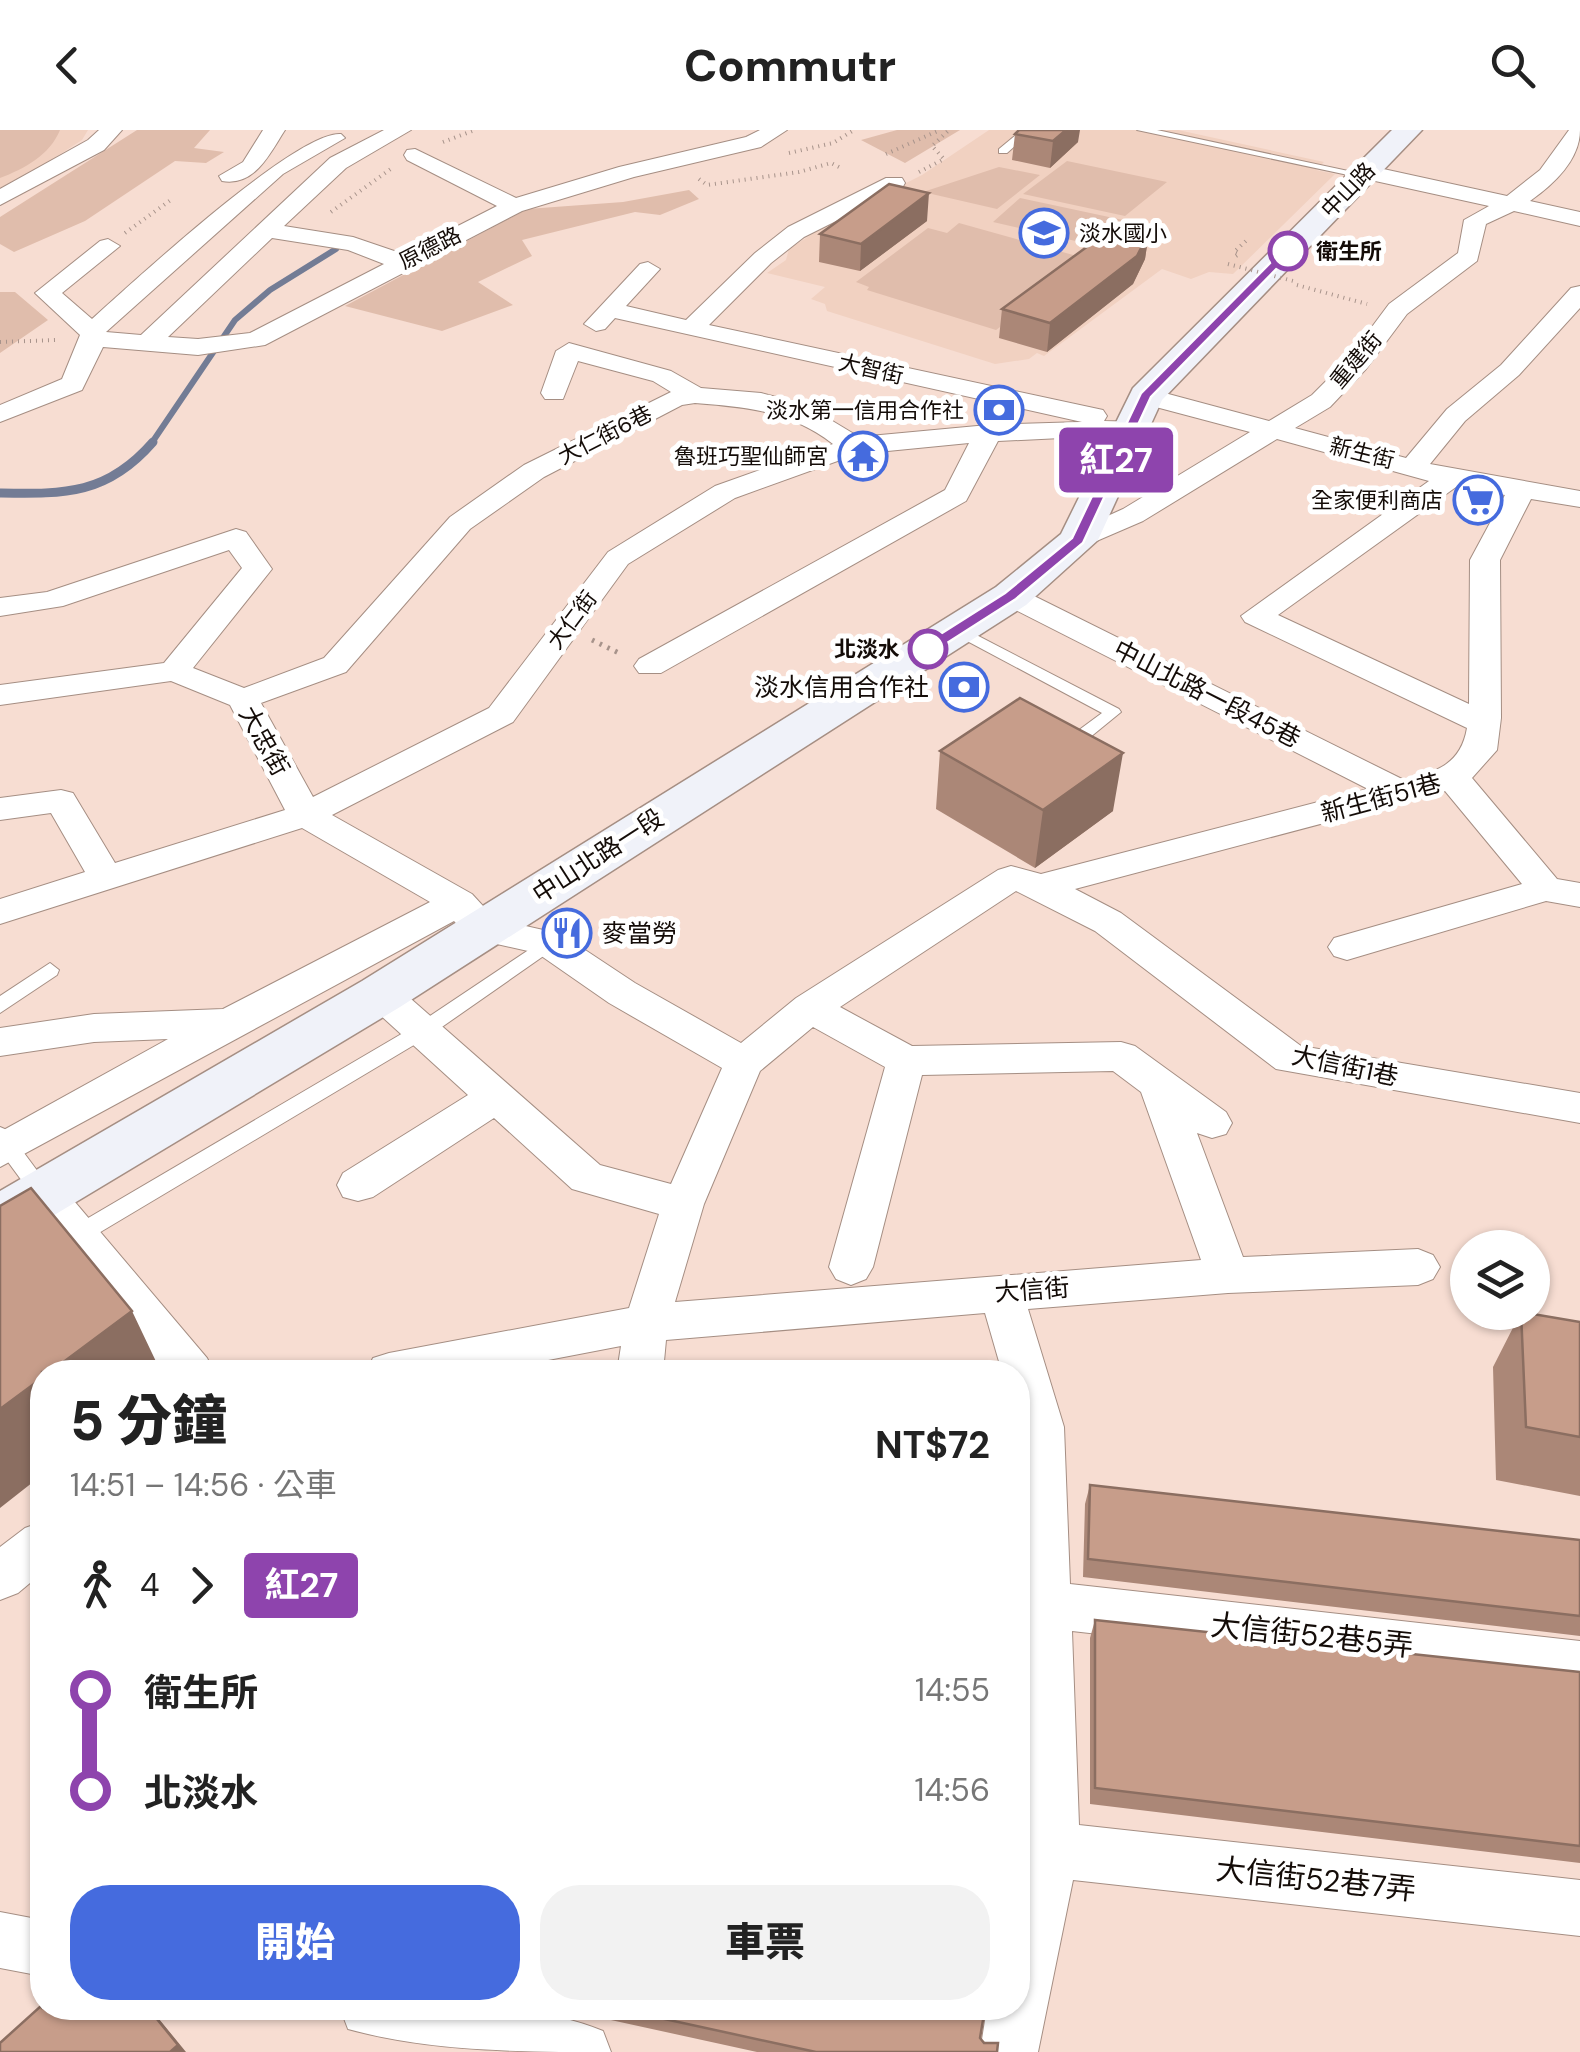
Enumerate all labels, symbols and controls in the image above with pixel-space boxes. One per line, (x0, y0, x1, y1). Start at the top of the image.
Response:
text: Commutr (684, 36, 896, 95)
icon: back (40, 38, 95, 93)
icon: search (1485, 38, 1540, 93)
street label: 中山路 (1315, 156, 1381, 224)
school or university icon: 淡水國小 (1018, 207, 1070, 259)
place label: 淡水國小 (1079, 219, 1167, 248)
street label: 原德路 (394, 220, 466, 276)
marker: 衛生所 (1269, 232, 1307, 270)
place label: 衛生所 (1316, 237, 1382, 266)
street label: 重建街 (1324, 325, 1388, 395)
street label: 大智街 (836, 347, 906, 391)
bank icon: 淡水第一信用合作社 (973, 384, 1025, 436)
place label: 淡水第一信用合作社 (766, 396, 964, 425)
street label: 大仁街6巷 (553, 399, 657, 471)
line badge: 紅27 (1058, 428, 1174, 492)
temple icon: 魯班巧聖仙師宮 (837, 430, 889, 482)
street label: 新生街 (1326, 431, 1398, 475)
text: 紅27 (1079, 437, 1153, 483)
place label: 魯班巧聖仙師宮 (674, 442, 828, 471)
supermarket icon: 全家便利商店 (1452, 474, 1504, 526)
place label: 全家便利商店 (1311, 486, 1443, 515)
street label: 大仁街 (541, 585, 603, 655)
marker: 北淡水 (909, 630, 947, 668)
street label: 中山北路一段45巷 (1108, 633, 1306, 755)
place label: 北淡水 (834, 635, 900, 664)
bank icon: 淡水信用合作社 (938, 661, 990, 713)
place label: 淡水信用合作社 (754, 671, 929, 704)
street label: 大忠街 (231, 700, 297, 782)
street label: 新生街51巷 (1317, 766, 1445, 830)
street label: 中山北路一段 (526, 801, 670, 911)
restaurant icon: 麥當勞 (541, 907, 593, 959)
place label: 麥當勞 (602, 917, 677, 950)
street label: 大信街1巷 (1289, 1039, 1401, 1093)
map controls (1450, 1230, 1550, 1330)
button: layers (1450, 1230, 1550, 1330)
street label: 大信街 (993, 1271, 1071, 1309)
text: 5 分鐘 (70, 1385, 227, 1457)
text: NT$72 (875, 1420, 990, 1470)
text: 14:51 – 14:56 · 公車 (70, 1464, 337, 1506)
icon: walk (70, 1558, 125, 1613)
icon: forward (174, 1558, 229, 1613)
text: 紅27 (264, 1562, 338, 1608)
text: 4 (140, 1564, 159, 1606)
street label: 大信街52巷5弄 (1209, 1605, 1415, 1665)
text: 衛生所 (144, 1668, 258, 1718)
text: 14:55 (915, 1669, 990, 1711)
text: 北淡水 (144, 1768, 258, 1818)
text: 14:56 (915, 1769, 990, 1811)
street label: 大信街52巷7弄 (1214, 1849, 1418, 1909)
button: 開始 (70, 1885, 520, 2000)
button: 車票 (540, 1885, 990, 2000)

